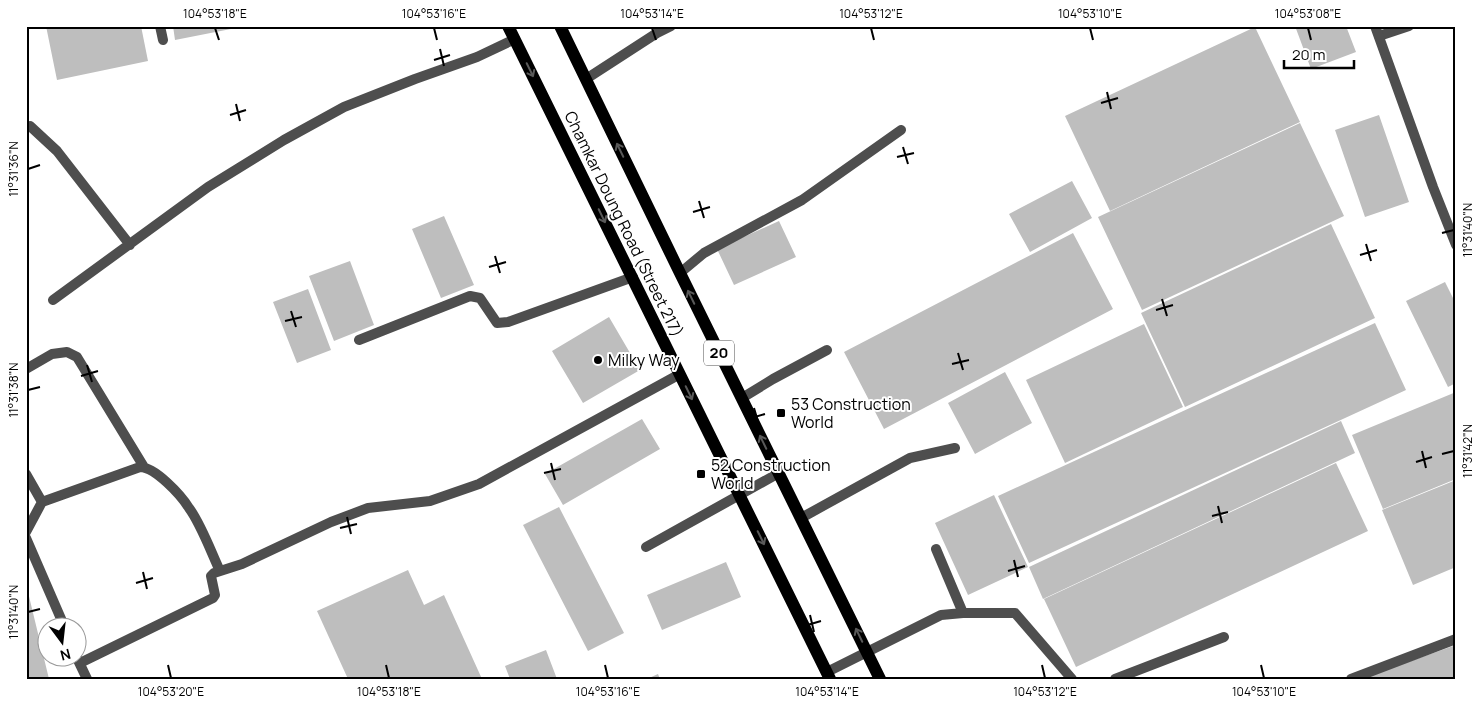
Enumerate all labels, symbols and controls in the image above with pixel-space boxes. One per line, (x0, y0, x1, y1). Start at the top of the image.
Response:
text: 104°53'18"E (183, 5, 247, 22)
text: 104°53'16"E (402, 5, 466, 22)
text: 104°53'14"E (620, 5, 684, 22)
text: 104°53'12"E (839, 5, 903, 22)
text: 104°53'10"E (1058, 5, 1122, 22)
text: 104°53'08"E (1275, 5, 1341, 22)
scale bar (1284, 38, 1354, 70)
text: 20 m (1292, 44, 1325, 65)
one-way arrow (526, 62, 535, 77)
street label: Chamkar Doung Road (Street 217) (560, 107, 688, 341)
text: 11°31'36"N (5, 141, 22, 197)
one-way arrow (615, 143, 625, 158)
text: 11°31'40"N (1459, 203, 1476, 257)
one-way arrow (597, 208, 607, 223)
one-way arrow (686, 289, 696, 304)
road number: 20 (704, 340, 734, 366)
place label: Milky Way (608, 349, 680, 371)
marker: Milky Way (592, 354, 604, 366)
text: 11°31'38"N (5, 362, 22, 418)
one-way arrow (685, 385, 694, 400)
place label: 53 Construction World (791, 393, 911, 433)
marker: 53 Construction World (775, 407, 787, 419)
text: 11°31'42"N (1459, 424, 1476, 478)
one-way arrow (758, 435, 768, 450)
place label: 52 Construction World (711, 454, 831, 494)
marker: 52 Construction World (695, 468, 707, 480)
one-way arrow (756, 531, 766, 546)
text: 11°31'40"N (5, 585, 22, 639)
north arrow (38, 618, 88, 668)
one-way arrow (854, 628, 863, 643)
text: N (58, 645, 73, 666)
text: 104°53'20"E (138, 683, 204, 700)
text: 104°53'18"E (357, 683, 421, 700)
text: 104°53'16"E (576, 683, 640, 700)
text: 104°53'14"E (795, 683, 859, 700)
text: 104°53'12"E (1013, 683, 1077, 700)
text: 104°53'10"E (1232, 683, 1296, 700)

